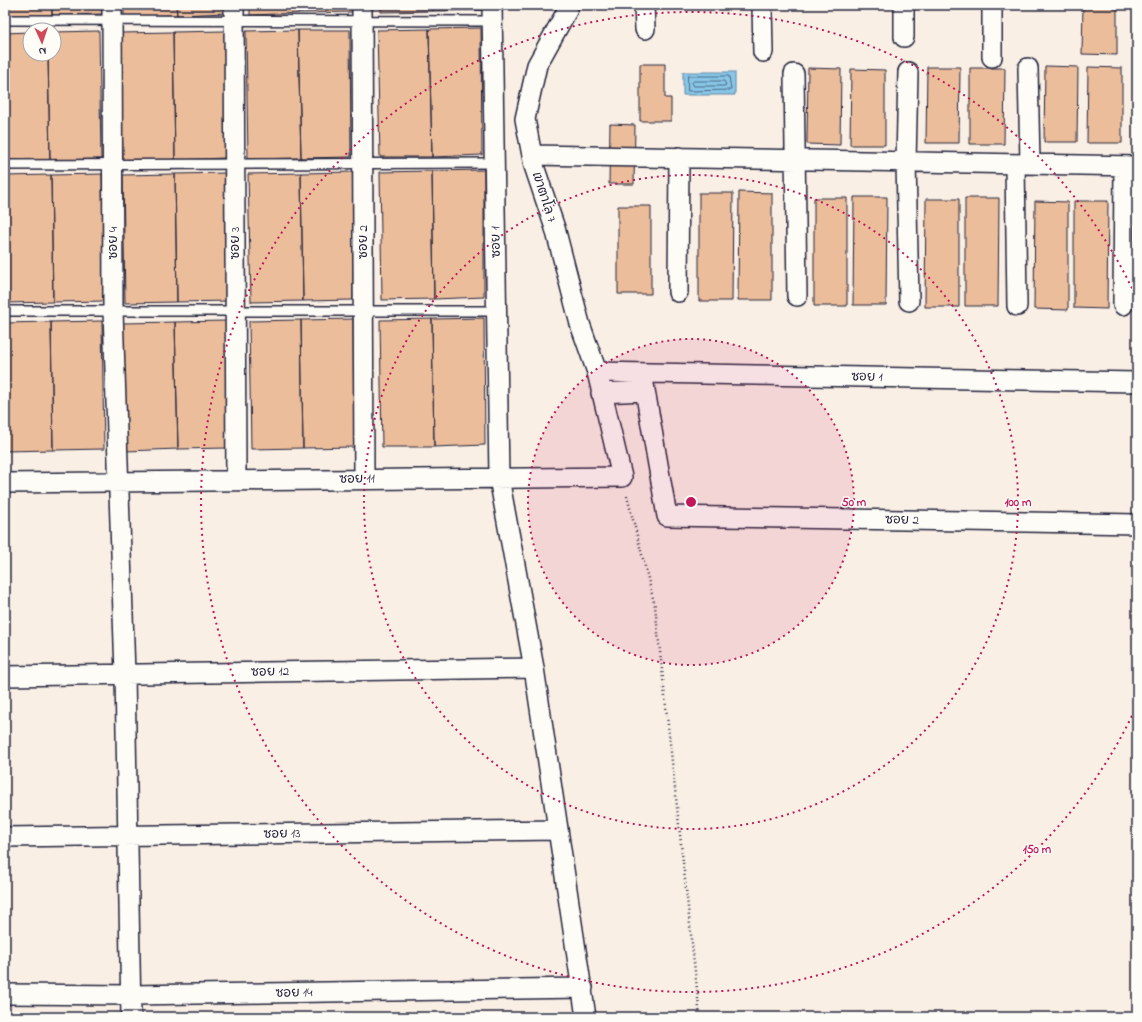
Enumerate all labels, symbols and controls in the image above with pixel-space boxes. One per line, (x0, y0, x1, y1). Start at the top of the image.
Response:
north arrow (22, 22, 62, 62)
text: N (38, 43, 47, 59)
street label: เขาตาโล 7 (527, 169, 562, 225)
street label: ซอย 2 (354, 224, 373, 259)
street label: ซอย 4 (104, 226, 123, 259)
street label: ซอย 1 (486, 226, 506, 258)
street label: ซอย 3 (226, 227, 245, 259)
street label: ซอย 1 (851, 367, 883, 387)
street label: ซอย 11 (339, 469, 375, 489)
text: 50 m (842, 494, 867, 512)
text: 100 m (1005, 494, 1032, 512)
centre of rings (684, 495, 698, 509)
street label: ซอย 2 (885, 510, 920, 530)
street label: ซอย 12 (251, 662, 290, 682)
street label: ซอย 13 (263, 824, 301, 844)
text: 150 m (1023, 841, 1052, 859)
street label: ซอย 14 (275, 983, 313, 1003)

